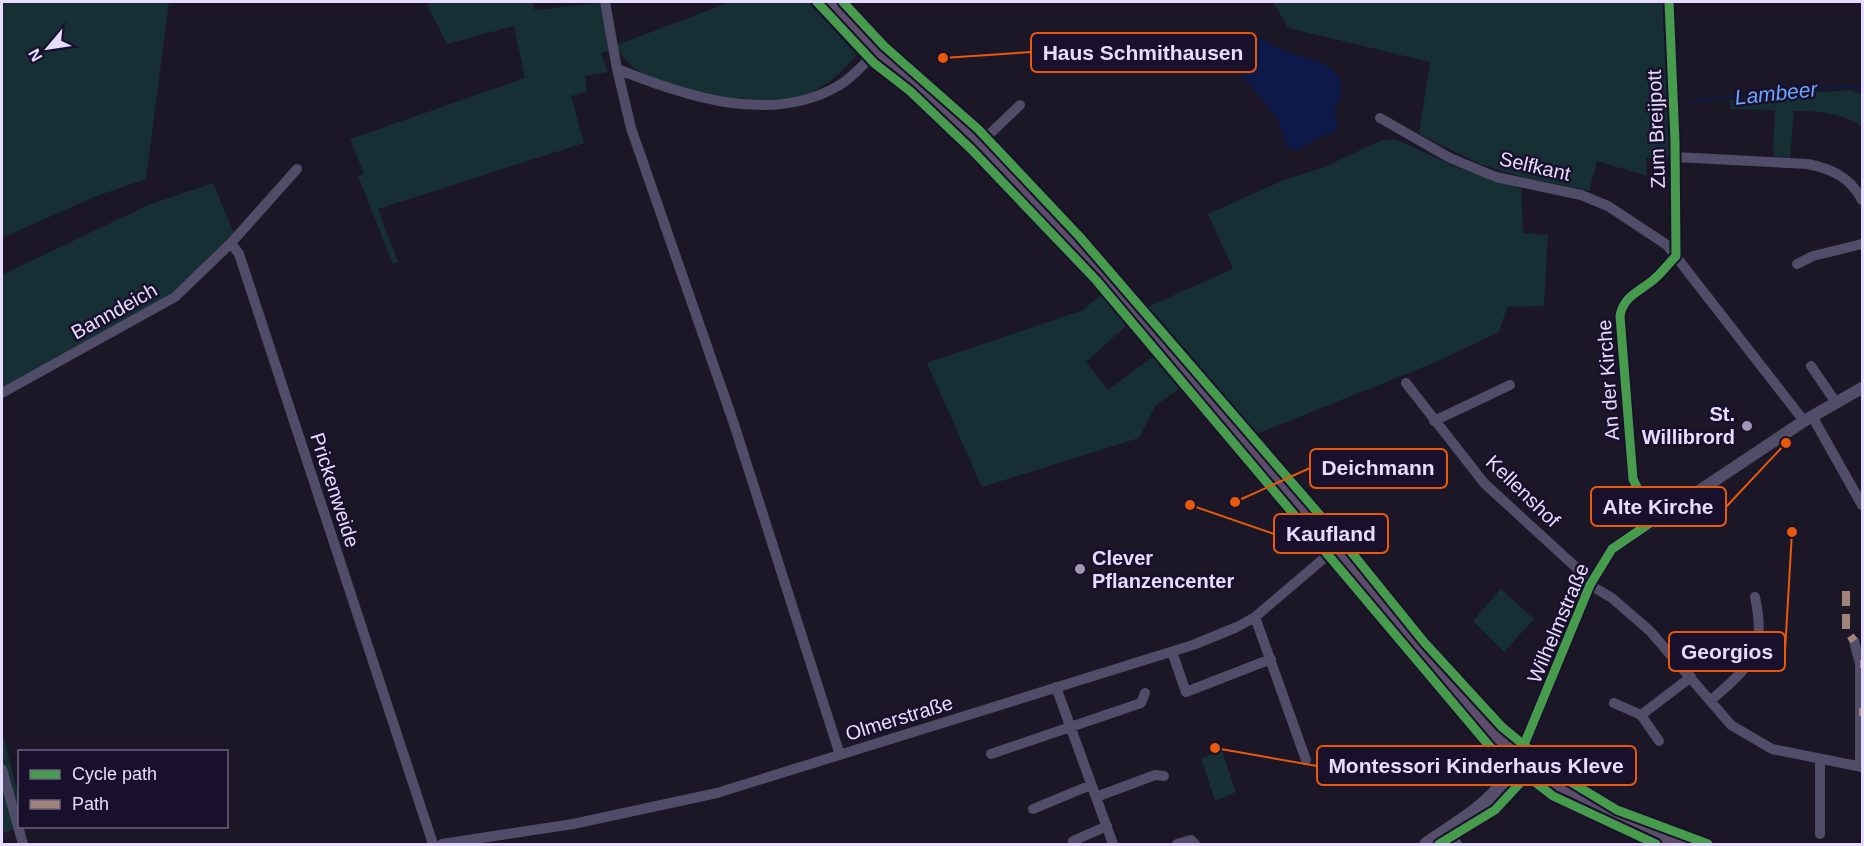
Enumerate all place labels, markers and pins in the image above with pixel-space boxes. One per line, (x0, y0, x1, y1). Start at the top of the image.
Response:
callout: Haus Schmithausen (1031, 33, 1256, 72)
place label: St. Willibrord (1642, 403, 1735, 448)
marker: St. Willibrord (1740, 419, 1754, 433)
callout: Deichmann (1310, 449, 1447, 488)
callout: Alte Kirche (1591, 487, 1726, 526)
callout: Kaufland (1274, 514, 1388, 553)
place label: Clever Pflanzencenter (1092, 547, 1234, 592)
marker: Clever Pflanzencenter (1073, 562, 1087, 576)
callout: Georgios (1669, 632, 1785, 671)
callout: Montessori Kinderhaus Kleve (1317, 746, 1636, 785)

